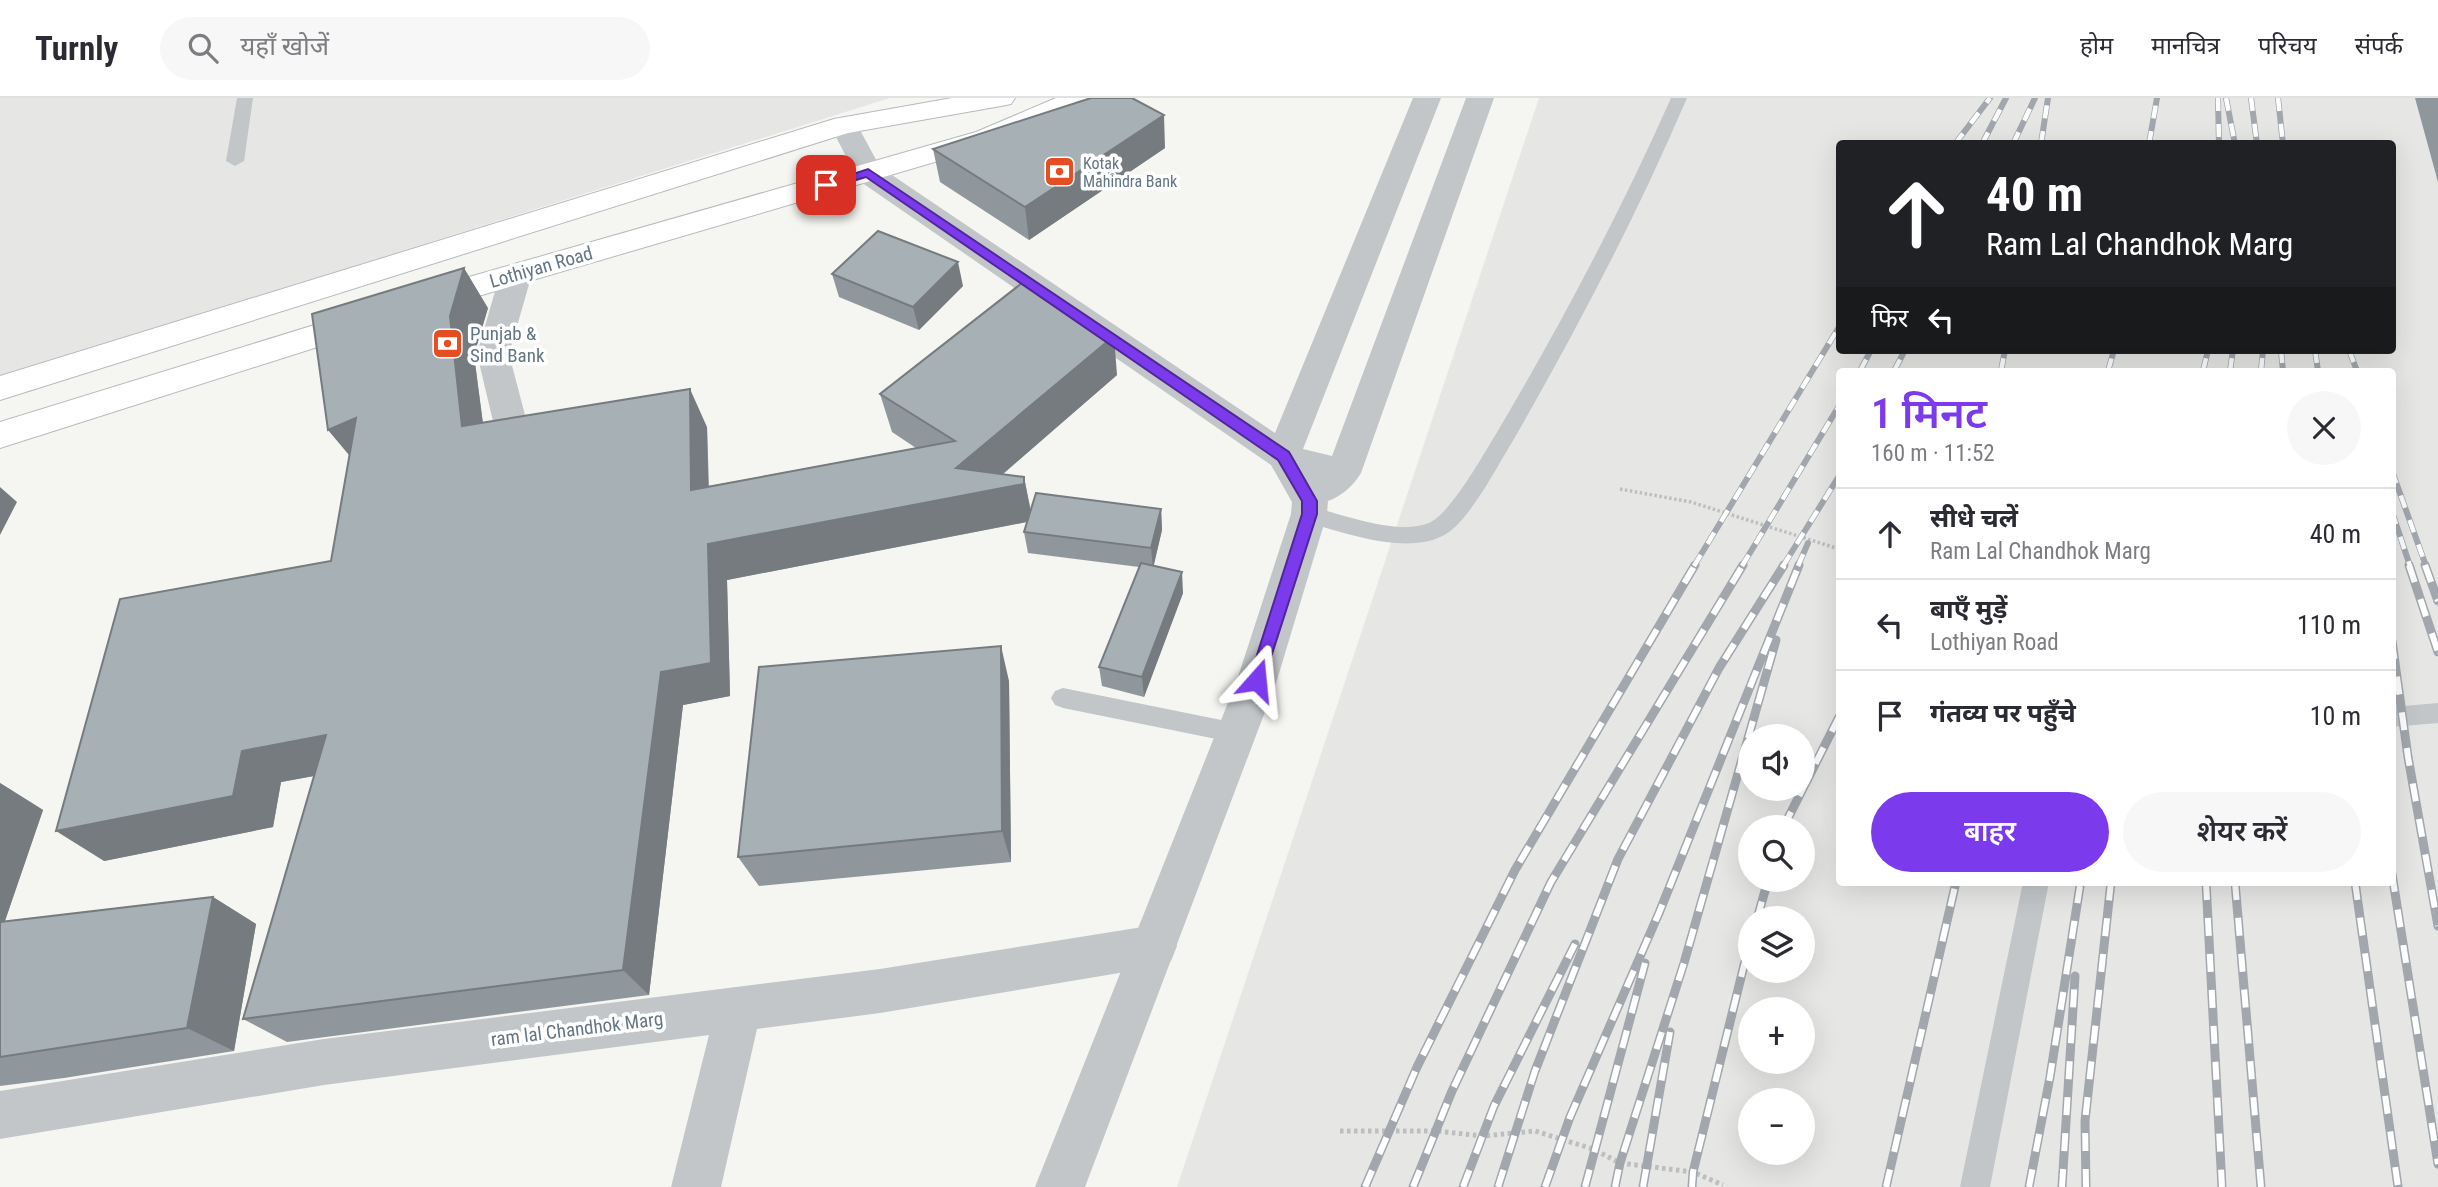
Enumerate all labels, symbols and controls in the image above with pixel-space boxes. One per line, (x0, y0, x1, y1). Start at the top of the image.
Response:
search box (160, 17, 650, 80)
text: Turnly (35, 29, 118, 68)
icon: search (184, 29, 222, 67)
text: यहाँ खोजें (240, 31, 329, 61)
text: होम (2080, 32, 2113, 60)
text: मानचित्र (2151, 32, 2220, 60)
text: परिचय (2258, 32, 2317, 60)
text: संपर्क (2355, 32, 2403, 60)
place label: Kotak Mahindra Bank (1083, 154, 1178, 191)
pin (796, 155, 856, 215)
bank icon: Kotak Mahindra Bank (1043, 155, 1077, 189)
icon: arrive (807, 166, 845, 204)
text: 40 m (1986, 166, 2083, 223)
icon: ahead (1871, 168, 1962, 259)
text: Ram Lal Chandhok Marg (1986, 225, 2293, 263)
street label: Lothiyan Road (487, 241, 595, 293)
icon: left (1922, 301, 1960, 339)
text: फिर (1871, 303, 1908, 333)
place label: Punjab & Sind Bank (470, 322, 545, 367)
bank icon: Punjab & Sind Bank (430, 327, 464, 361)
text: 1 मिनट (1871, 389, 1987, 438)
button: close (2287, 391, 2361, 465)
text: 160 m · 11:52 (1871, 440, 1995, 467)
text: सीधे चलें (1930, 503, 2018, 533)
icon: ahead (1871, 515, 1909, 553)
text: 40 m (2310, 519, 2361, 549)
text: Ram Lal Chandhok Marg (1930, 538, 2151, 565)
text: बाएँ मुड़ें (1930, 594, 2007, 624)
icon: left (1871, 606, 1909, 644)
text: 110 m (2297, 610, 2361, 640)
text: Lothiyan Road (1930, 629, 2059, 656)
position arrow (1220, 643, 1294, 717)
icon: arrive (1871, 697, 1909, 735)
text: गंतव्य पर पहुँचे (1930, 698, 2076, 728)
text: 10 m (2310, 701, 2361, 731)
map controls (1738, 724, 1815, 1165)
button: sound (1738, 724, 1815, 801)
button: बाहर (1871, 792, 2109, 872)
button: शेयर करें (2123, 792, 2361, 872)
button: search (1738, 815, 1815, 892)
button: layers (1738, 906, 1815, 983)
button: + (1738, 997, 1815, 1074)
street label: ram lal Chandhok Marg (490, 1007, 664, 1051)
button: − (1738, 1088, 1815, 1165)

